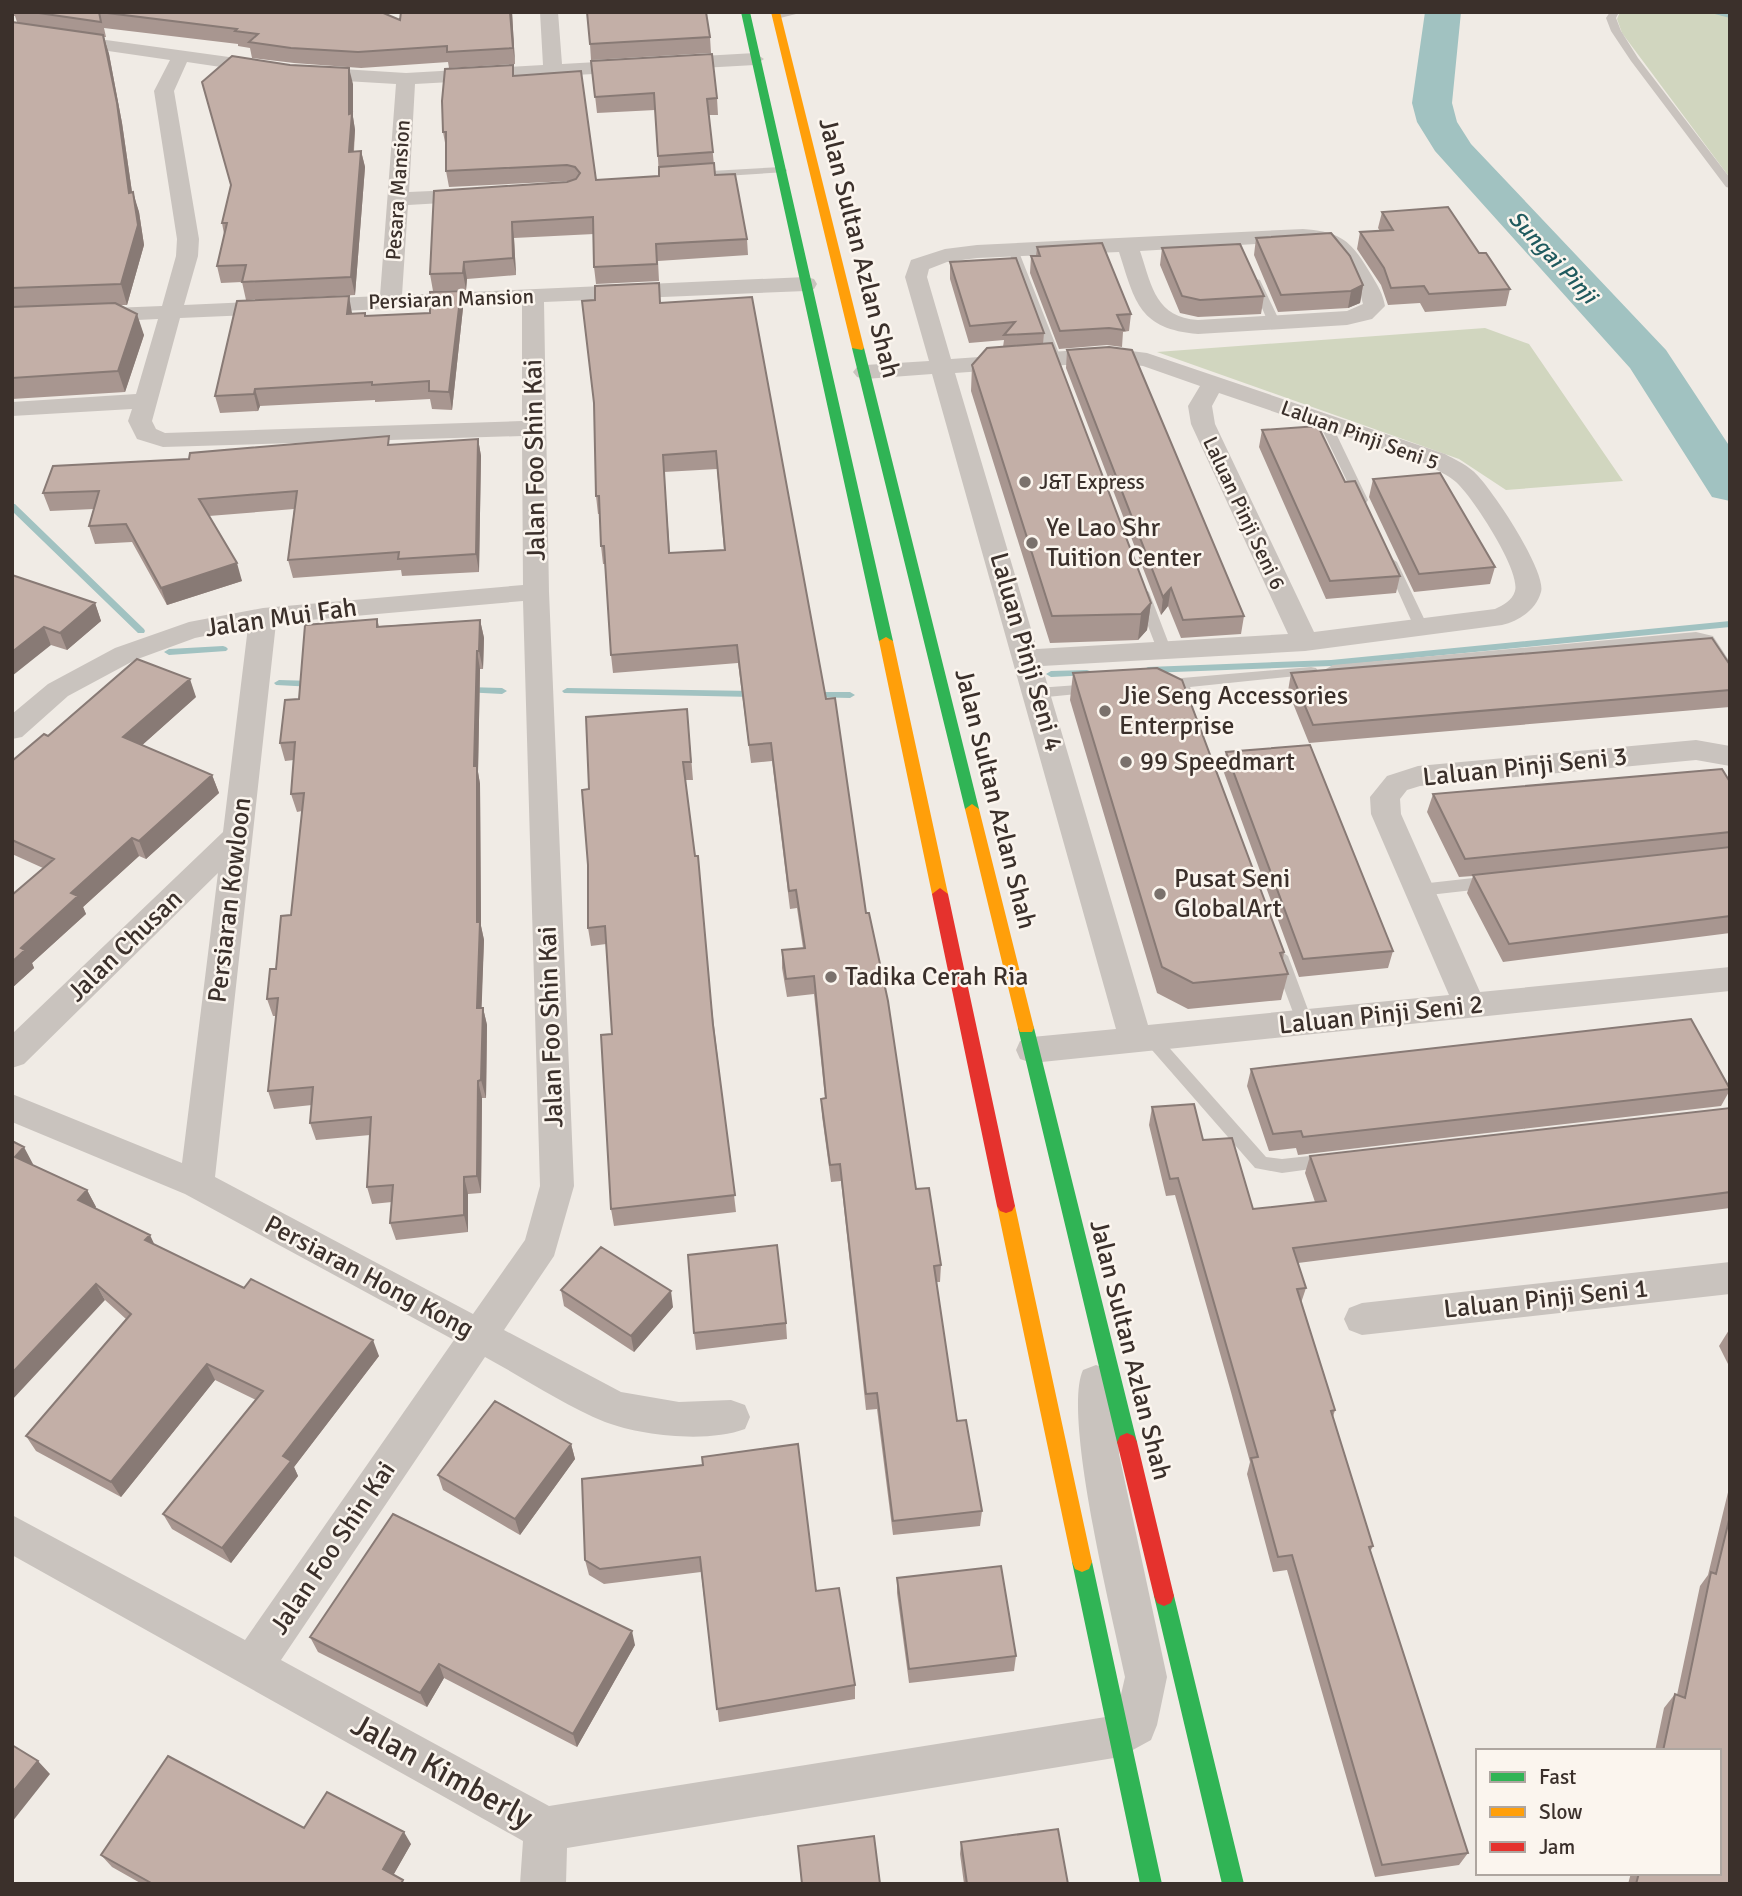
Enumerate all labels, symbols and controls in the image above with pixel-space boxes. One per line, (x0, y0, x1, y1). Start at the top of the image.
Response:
street label: Jalan Sultan Azlan Shah (811, 115, 907, 381)
street label: Pesara Mansion (380, 119, 416, 261)
water label: Sungai Pinji (1502, 204, 1606, 312)
street label: Persiaran Mansion (368, 283, 534, 315)
street label: Jalan Foo Shin Kai (517, 359, 553, 561)
street label: Laluan Pinji Seni 5 (1278, 394, 1442, 476)
street label: Laluan Pinji Seni 6 (1197, 432, 1291, 594)
place label: J&T Express (1039, 469, 1145, 495)
marker: J&T Express (1017, 474, 1033, 490)
place label: Ye Lao Shr Tuition Center (1046, 512, 1202, 574)
marker: Ye Lao Shr Tuition Center (1024, 535, 1040, 551)
street label: Laluan Pinji Seni 4 (982, 549, 1070, 755)
street label: Jalan Mui Fah (203, 592, 359, 644)
street label: Jalan Sultan Azlan Shah (947, 666, 1043, 932)
place label: Jie Seng Accessories Enterprise (1119, 680, 1348, 742)
marker: Jie Seng Accessories Enterprise (1097, 703, 1113, 719)
street label: Laluan Pinji Seni 3 (1421, 740, 1629, 794)
place label: 99 Speedmart (1140, 746, 1295, 778)
marker: 99 Speedmart (1118, 754, 1134, 770)
street label: Persiaran Kowloon (202, 796, 258, 1004)
place label: Pusat Seni GlobalArt (1174, 863, 1290, 925)
street label: Jalan Chusan (61, 883, 189, 1009)
marker: Pusat Seni GlobalArt (1152, 886, 1168, 902)
street label: Jalan Foo Shin Kai (531, 926, 571, 1128)
place label: Tadika Cerah Ria (845, 961, 1028, 993)
marker: Tadika Cerah Ria (823, 969, 839, 985)
street label: Laluan Pinji Seni 2 (1277, 988, 1485, 1042)
street label: Persiaran Hong Kong (259, 1208, 479, 1346)
street label: Jalan Sultan Azlan Shah (1082, 1217, 1178, 1483)
street label: Laluan Pinji Seni 1 (1442, 1272, 1650, 1326)
street label: Jalan Foo Shin Kai (263, 1455, 403, 1641)
street label: Jalan Kimberly (344, 1705, 540, 1837)
legend (1476, 1749, 1721, 1875)
text: Fast (1539, 1764, 1576, 1790)
text: Slow (1539, 1799, 1583, 1825)
text: Jam (1539, 1834, 1575, 1860)

